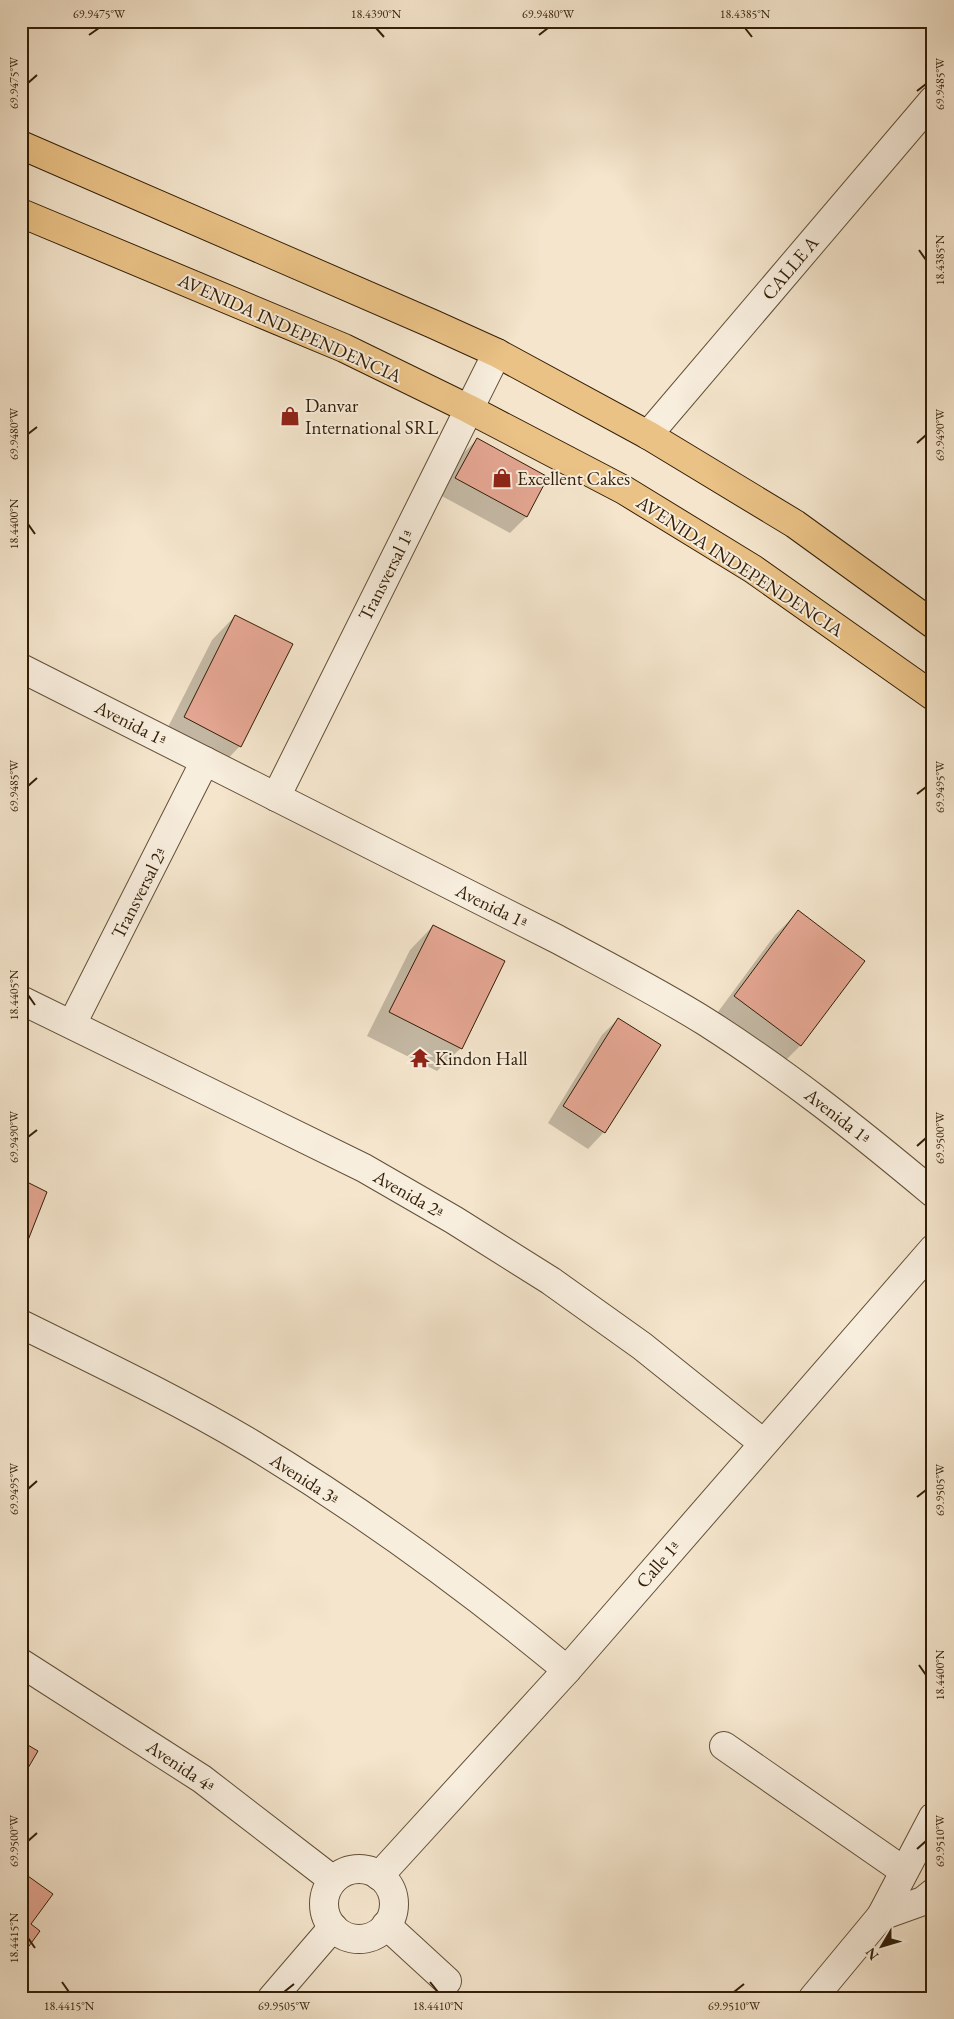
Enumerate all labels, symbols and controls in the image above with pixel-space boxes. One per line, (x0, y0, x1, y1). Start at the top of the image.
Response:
text: 69.9475°W (73, 6, 126, 22)
text: 18.4390°N (351, 6, 402, 22)
text: 69.9480°W (522, 6, 575, 22)
text: 18.4385°N (720, 6, 771, 22)
text: 69.9475°W (6, 56, 22, 109)
text: 69.9485°W (932, 57, 948, 110)
street label: CALLE A (756, 230, 825, 305)
text: 18.4385°N (932, 234, 948, 285)
street label: AVENIDA INDEPENDENCIA (173, 267, 406, 389)
place label: Danvar International SRL (305, 393, 438, 440)
shop icon: Danvar International SRL (279, 405, 301, 427)
text: 69.9480°W (6, 407, 22, 460)
text: 69.9490°W (932, 408, 948, 461)
place label: Excellent Cakes (517, 466, 630, 491)
shop icon: Excellent Cakes (491, 467, 513, 489)
street label: AVENIDA INDEPENDENCIA (631, 489, 849, 643)
text: 18.4400°N (6, 498, 22, 549)
street label: Transversal 1ª (352, 525, 420, 625)
street label: Avenida 1ª (90, 694, 171, 752)
text: 69.9485°W (6, 759, 22, 812)
text: 69.9495°W (932, 760, 948, 813)
street label: Transversal 2ª (105, 843, 173, 943)
street label: Avenida 1ª (451, 877, 533, 934)
text: 18.4405°N (6, 969, 22, 1020)
place label: Kindon Hall (435, 1046, 528, 1071)
temple icon: Kindon Hall (409, 1047, 431, 1069)
street label: Avenida 1ª (799, 1082, 876, 1150)
text: 69.9490°W (6, 1110, 22, 1163)
text: 69.9500°W (932, 1111, 948, 1164)
street label: Avenida 2ª (368, 1163, 449, 1224)
street label: Avenida 3ª (265, 1447, 345, 1511)
text: 69.9495°W (6, 1462, 22, 1515)
text: 69.9505°W (932, 1463, 948, 1516)
street label: Calle 1ª (630, 1534, 686, 1593)
text: 18.4400°N (932, 1649, 948, 1700)
street label: Avenida 4ª (141, 1733, 220, 1798)
text: 69.9500°W (6, 1814, 22, 1867)
text: 69.9510°W (932, 1814, 948, 1867)
text: 18.4415°N (6, 1912, 22, 1963)
north arrow (856, 1922, 906, 1972)
text: N (861, 1943, 882, 1964)
text: 18.4415°N (44, 1998, 95, 2014)
text: 69.9505°W (258, 1998, 311, 2014)
text: 18.4410°N (413, 1998, 464, 2014)
text: 69.9510°W (708, 1998, 761, 2014)

